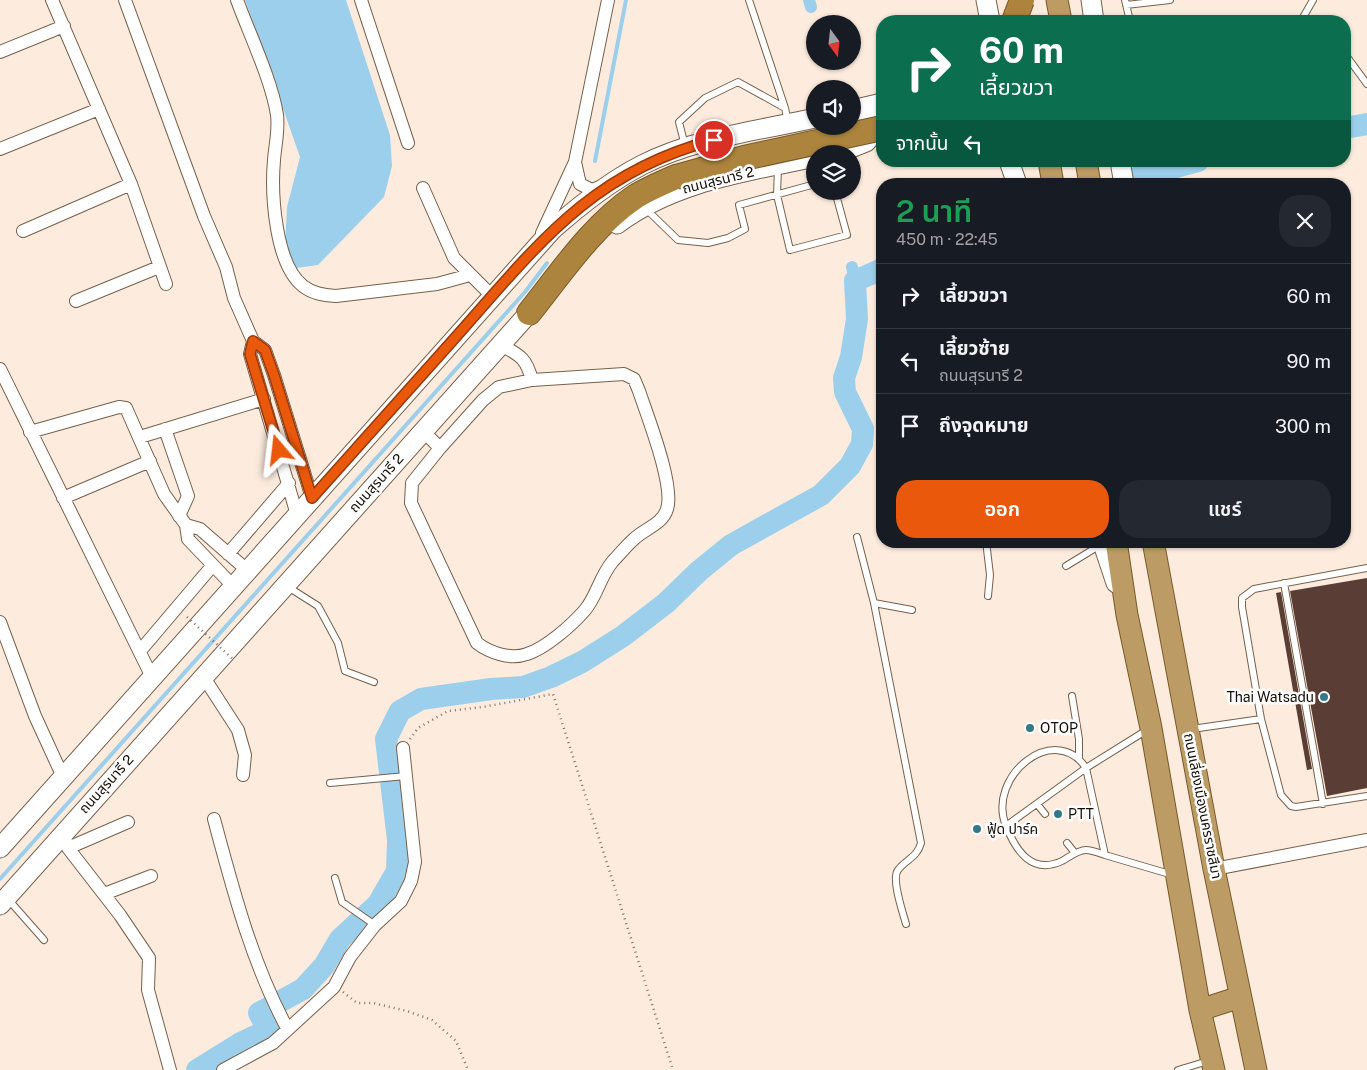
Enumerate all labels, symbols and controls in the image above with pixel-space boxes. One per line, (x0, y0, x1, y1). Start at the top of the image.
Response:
north arrow (806, 15, 861, 70)
map controls (806, 15, 861, 200)
text: 60 m (979, 30, 1064, 71)
icon: right (896, 35, 961, 100)
text: เลี้ยวขวา (979, 74, 1054, 100)
button: sound (806, 80, 861, 135)
pin (693, 119, 735, 161)
icon: arrive (700, 126, 728, 154)
icon: left (959, 130, 987, 158)
text: จากนั้น (896, 132, 949, 154)
button: layers (806, 145, 861, 200)
street label: ถนนสุรนารี 2 (681, 163, 756, 198)
text: 2 นาที (896, 193, 972, 229)
button: close (1279, 195, 1331, 247)
text: 450 m · 22:45 (896, 230, 998, 249)
icon: right (896, 282, 924, 310)
text: เลี้ยวขวา (939, 284, 1008, 306)
text: 60 m (1287, 285, 1331, 307)
text: เลี้ยวซ้าย (939, 337, 1010, 359)
icon: left (896, 347, 924, 375)
text: 90 m (1287, 350, 1331, 372)
text: ถนนสุรนารี 2 (939, 366, 1023, 385)
icon: arrive (896, 412, 924, 440)
text: ถึงจุดหมาย (939, 414, 1029, 436)
text: 300 m (1275, 415, 1331, 437)
position arrow (252, 423, 304, 475)
street label: ถนนสุรนารี 2 (346, 450, 407, 516)
button: ออก (896, 480, 1109, 538)
button: แชร์ (1119, 480, 1331, 538)
place label: Thai Watsadu (1226, 689, 1314, 705)
marker: Thai Watsadu (1318, 691, 1330, 703)
place label: OTOP (1040, 720, 1078, 736)
marker: OTOP (1024, 722, 1036, 734)
street label: ถนนเลี่ยงเมืองนครราชสีมา (1181, 731, 1227, 880)
street label: ถนนสุรนารี 2 (76, 751, 137, 817)
place label: PTT (1068, 806, 1094, 822)
marker: PTT (1052, 808, 1064, 820)
place label: ฟู้ด ปาร์ค (987, 821, 1038, 838)
marker: ฟู้ด ปาร์ค (971, 823, 983, 835)

